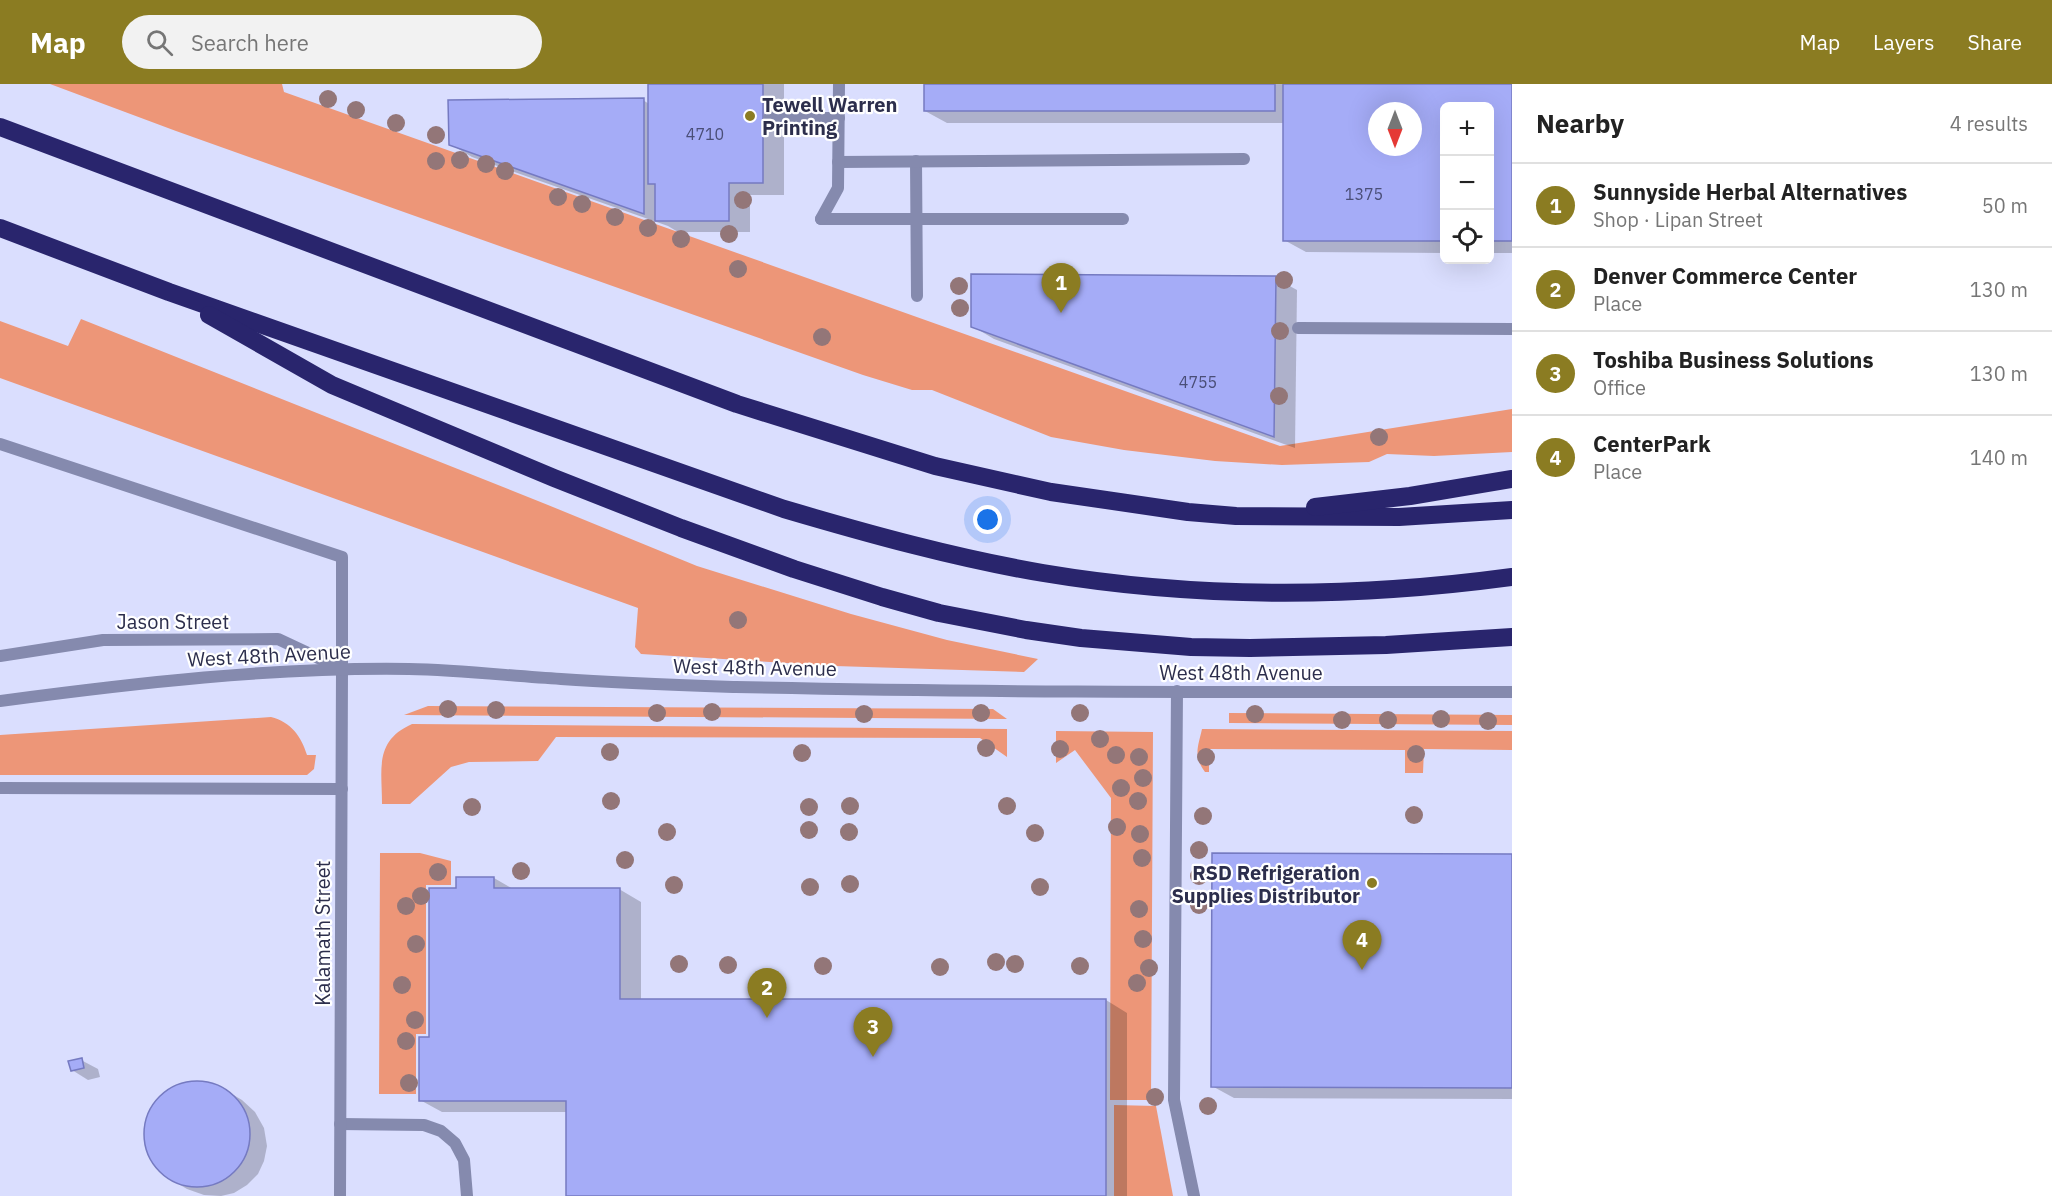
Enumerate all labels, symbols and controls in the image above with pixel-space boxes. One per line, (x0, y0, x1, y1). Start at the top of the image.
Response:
search box (122, 15, 542, 69)
text: Map (30, 24, 86, 61)
icon: search (143, 26, 176, 59)
text: Search here (191, 28, 309, 57)
text: Map (1800, 28, 1840, 56)
text: Layers (1873, 28, 1935, 56)
text: Share (1968, 28, 2022, 56)
place label: Tewell Warren Printing (762, 91, 898, 141)
north arrow (1368, 102, 1422, 156)
map controls (1440, 102, 1494, 264)
button: + (1440, 102, 1494, 156)
text: Nearby (1536, 106, 1624, 140)
marker: Tewell Warren Printing (743, 109, 757, 123)
text: 4 results (1950, 110, 2028, 137)
house number: 4710 (686, 124, 724, 144)
button: − (1440, 156, 1494, 210)
text: Sunnyside Herbal Alternatives (1593, 177, 1907, 206)
house number: 1375 (1345, 184, 1383, 204)
text: 1 (1550, 192, 1562, 219)
text: 50 m (1982, 192, 2028, 219)
text: Shop · Lipan Street (1593, 206, 1763, 233)
button: locate (1440, 210, 1494, 264)
text: Denver Commerce Center (1593, 261, 1857, 290)
pin: 1 (1042, 264, 1080, 313)
text: 2 (1550, 276, 1562, 303)
text: 130 m (1970, 276, 2028, 303)
text: Place (1593, 290, 1642, 317)
text: Toshiba Business Solutions (1593, 345, 1874, 374)
text: 3 (1550, 360, 1562, 387)
text: 130 m (1970, 360, 2028, 387)
house number: 4755 (1179, 372, 1217, 392)
text: Office (1593, 374, 1646, 401)
text: CenterPark (1593, 429, 1711, 458)
text: 4 (1550, 444, 1562, 471)
text: 140 m (1970, 444, 2028, 471)
text: Place (1593, 458, 1642, 485)
your location (973, 505, 1002, 534)
street label: Jason Street (117, 608, 229, 635)
street label: West 48th Avenue (187, 637, 351, 673)
street label: West 48th Avenue (673, 652, 837, 682)
street label: West 48th Avenue (1159, 659, 1323, 686)
place label: RSD Refrigeration Supplies Distributor (1171, 859, 1360, 909)
street label: Kalamath Street (309, 860, 336, 1006)
marker: RSD Refrigeration Supplies Distributor (1365, 876, 1379, 890)
pin: 4 (1342, 920, 1382, 970)
pin: 2 (748, 968, 786, 1018)
pin: 3 (854, 1008, 892, 1057)

